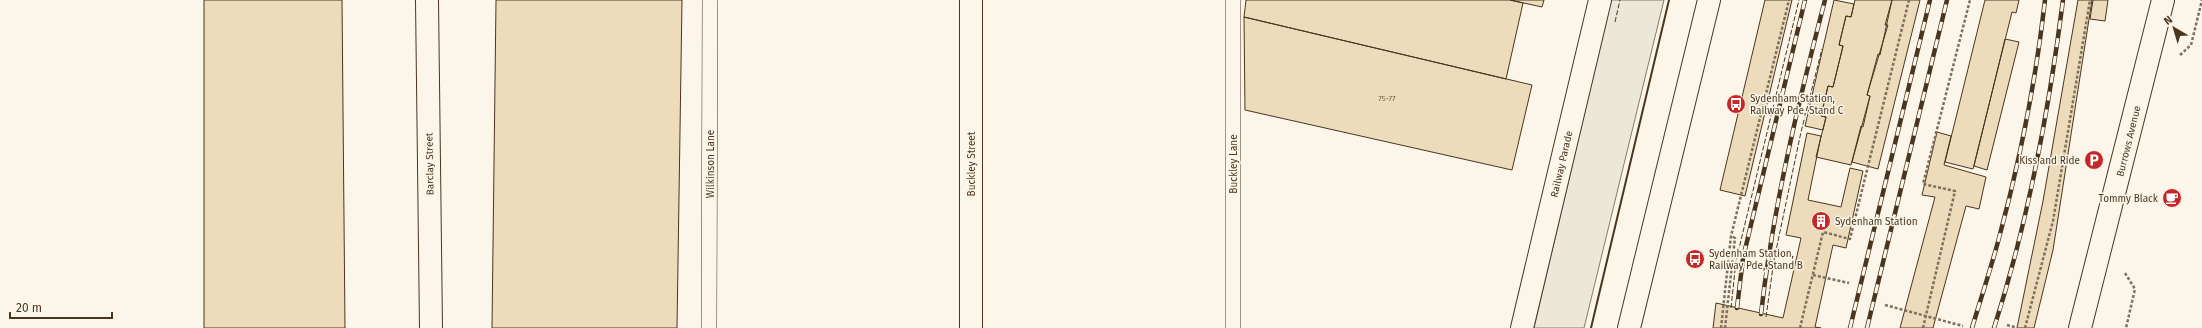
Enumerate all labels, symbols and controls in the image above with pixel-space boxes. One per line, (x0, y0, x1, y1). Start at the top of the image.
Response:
north arrow (2154, 8, 2194, 48)
text: N (2161, 13, 2175, 28)
bus stop icon: Sydenham Station, Railway Pde, Stand C (1725, 93, 1747, 115)
place label: Sydenham Station, Railway Pde, Stand C (1750, 93, 1844, 117)
house number: 75-77 (1378, 94, 1396, 103)
street label: Burrows Avenue (2114, 104, 2144, 178)
street label: Wilkinson Lane (705, 130, 717, 198)
street label: Railway Parade (1548, 130, 1575, 199)
street label: Buckley Street (966, 131, 978, 196)
street label: Barclay Street (423, 132, 437, 195)
street label: Buckley Lane (1228, 134, 1240, 194)
parking icon: Kiss and Ride (2083, 149, 2105, 171)
place label: Kiss and Ride (2019, 155, 2080, 167)
cafe icon: Tommy Black (2161, 187, 2183, 209)
place label: Tommy Black (2099, 193, 2159, 205)
building icon: Sydenham Station (1810, 210, 1832, 232)
place label: Sydenham Station (1835, 216, 1918, 228)
bus stop icon: Sydenham Station, Railway Pde, Stand B (1684, 248, 1706, 270)
place label: Sydenham Station, Railway Pde, Stand B (1709, 248, 1803, 272)
scale bar (10, 294, 112, 320)
text: 20 m (16, 301, 42, 315)

